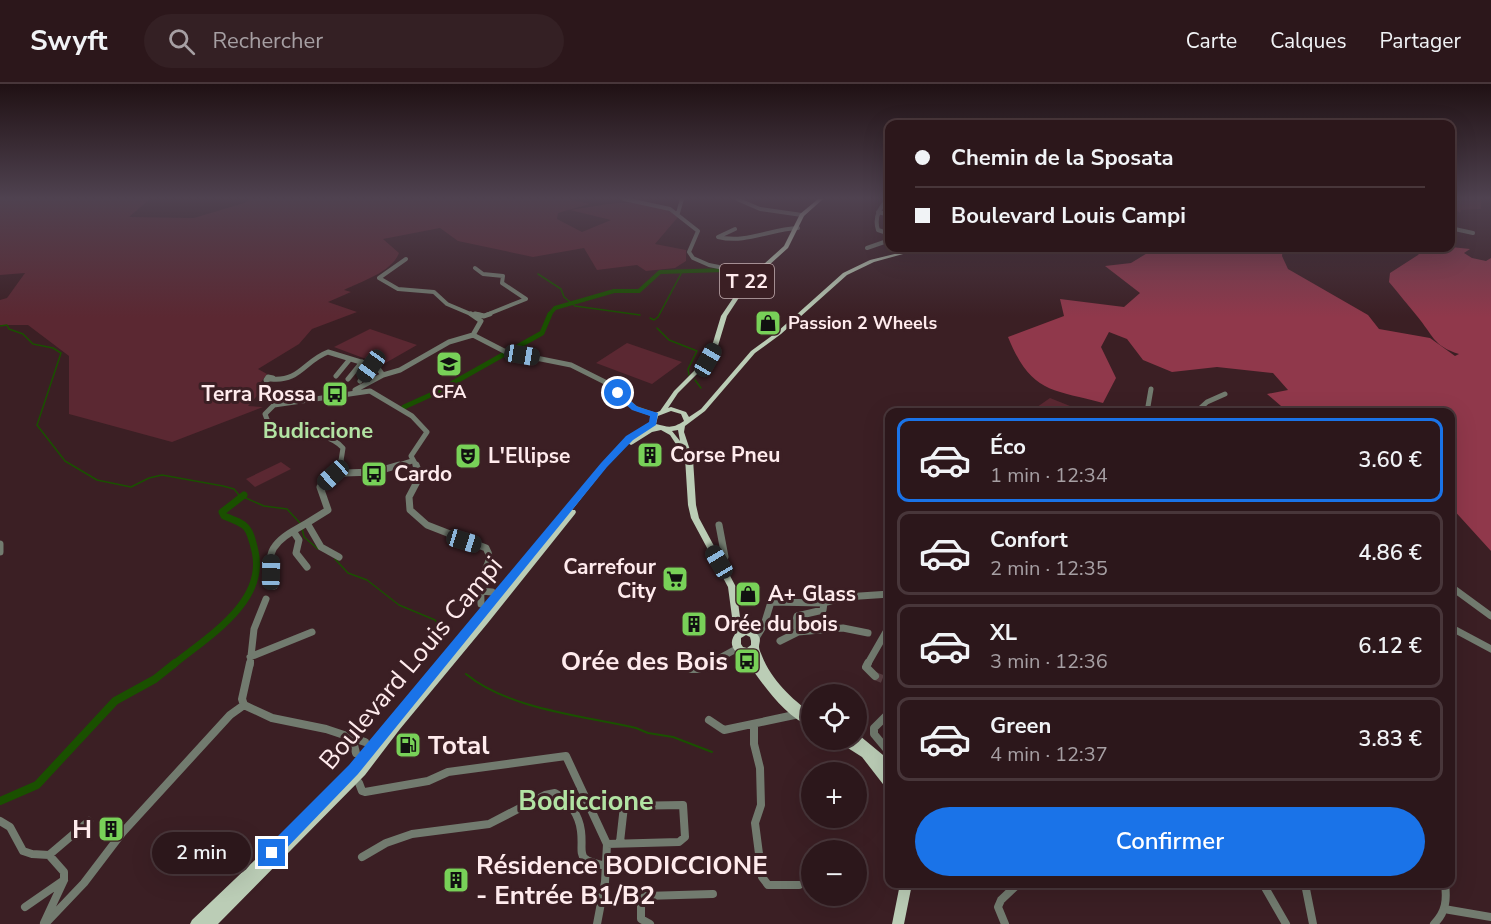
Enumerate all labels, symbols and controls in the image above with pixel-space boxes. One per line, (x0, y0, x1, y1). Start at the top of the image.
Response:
search box (144, 14, 564, 68)
text: Swyft (30, 22, 108, 60)
icon: search (165, 25, 198, 58)
text: Rechercher (213, 26, 323, 56)
text: Carte (1186, 27, 1237, 55)
text: Calques (1270, 27, 1347, 55)
text: Partager (1380, 27, 1461, 55)
text: Chemin de la Sposata (951, 143, 1174, 173)
text: Boulevard Louis Campi (951, 201, 1186, 231)
road number: T 22 (720, 264, 774, 298)
shop icon: Passion 2 Wheels (753, 308, 783, 338)
place label: Passion 2 Wheels (788, 311, 937, 335)
car (691, 340, 725, 380)
car (503, 343, 541, 367)
car (353, 346, 389, 386)
school or university icon: CFA (434, 349, 464, 379)
bus stop icon: Terra Rossa (320, 379, 350, 409)
route start (604, 379, 631, 406)
place label: Terra Rossa (201, 380, 316, 408)
place label: CFA (432, 380, 467, 404)
district label: Budiccione (263, 416, 373, 446)
text: Éco (990, 432, 1026, 462)
icon: car (918, 433, 972, 487)
building icon: Corse Pneu (635, 440, 665, 470)
theatre icon: L'Ellipse (453, 441, 483, 471)
place label: Corse Pneu (670, 441, 780, 469)
place label: L'Ellipse (488, 442, 570, 470)
text: 3.60 € (1358, 445, 1422, 475)
car (314, 456, 352, 494)
bus stop icon: Cardo (359, 459, 389, 489)
place label: Cardo (394, 460, 452, 488)
text: 1 min · 12:34 (990, 462, 1108, 489)
text: Confort (990, 525, 1068, 555)
icon: car (918, 526, 972, 580)
car (444, 527, 484, 555)
text: 4.86 € (1358, 538, 1422, 568)
car (702, 542, 736, 582)
street label: Boulevard Louis Campi (311, 549, 511, 777)
place label: Carrefour City (563, 553, 657, 605)
car (262, 554, 280, 590)
text: 2 min · 12:35 (990, 555, 1108, 582)
supermarket icon: Carrefour City (660, 564, 690, 594)
shop icon: A+ Glass (733, 579, 763, 609)
place label: A+ Glass (768, 580, 856, 608)
building icon: Orée du bois (679, 609, 709, 639)
place label: Orée du bois (714, 610, 838, 638)
text: XL (990, 618, 1017, 648)
icon: car (918, 619, 972, 673)
text: 6.12 € (1358, 631, 1422, 661)
place label: Orée des Bois (561, 644, 728, 679)
bus stop icon: Orée des Bois (732, 646, 762, 676)
text: 3 min · 12:36 (990, 648, 1108, 675)
map controls (801, 684, 867, 906)
button: locate (801, 684, 867, 750)
text: Green (990, 711, 1051, 741)
icon: car (918, 712, 972, 766)
text: 3.83 € (1358, 724, 1422, 754)
place label: Total (428, 728, 490, 763)
fuel station icon: Total (393, 730, 423, 760)
text: 4 min · 12:37 (990, 741, 1108, 768)
button: + (801, 762, 867, 828)
district label: Bodiccione (518, 783, 654, 820)
button: Confirmer (915, 807, 1425, 876)
place label: H (72, 812, 92, 847)
building icon: H (96, 814, 126, 844)
callout: 2 min (152, 832, 251, 874)
text: 2 min (176, 839, 227, 866)
route end (258, 839, 285, 866)
button: − (801, 840, 867, 906)
place label: Résidence BODICCIONE - Entrée B1/B2 (476, 848, 768, 913)
building icon: Résidence BODICCIONE - Entrée B1/B2 (441, 865, 471, 895)

